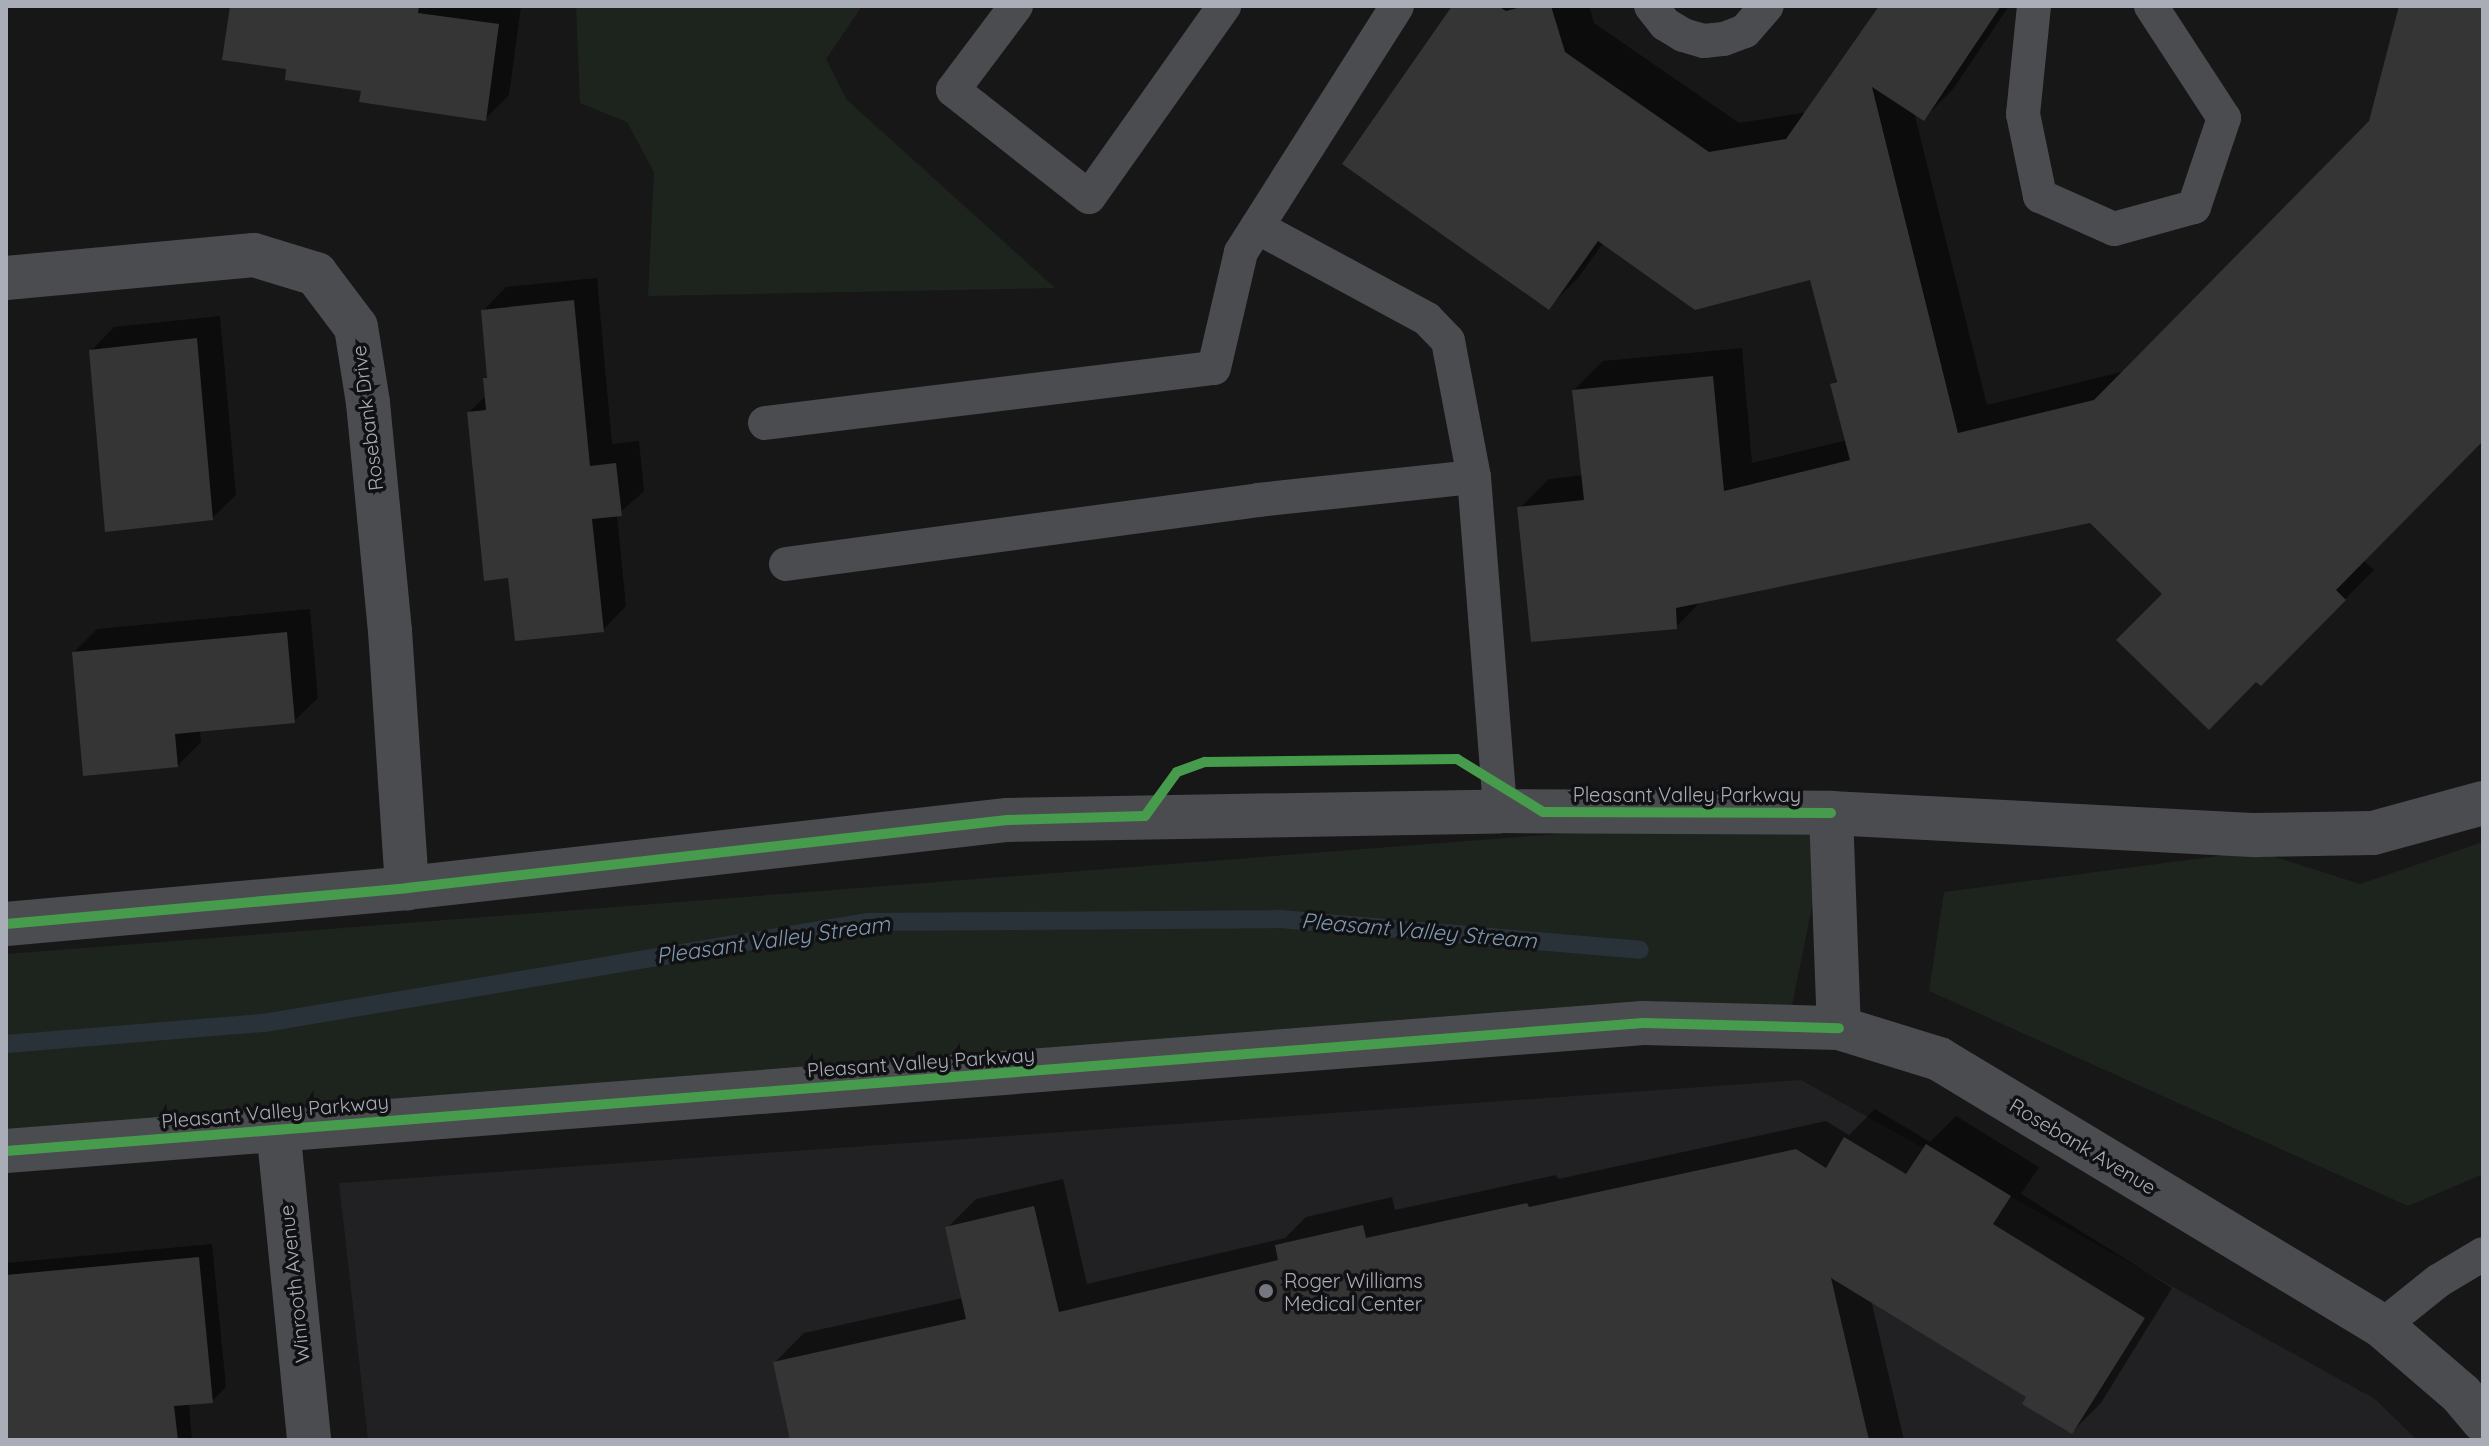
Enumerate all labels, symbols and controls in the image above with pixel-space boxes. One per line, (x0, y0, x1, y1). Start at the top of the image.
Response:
street label: Rosebank Drive (346, 344, 388, 492)
street label: Pleasant Valley Parkway (1573, 782, 1801, 806)
water label: Pleasant Valley Stream (1300, 908, 1538, 954)
water label: Pleasant Valley Stream (654, 911, 892, 969)
street label: Pleasant Valley Parkway (806, 1042, 1036, 1082)
street label: Pleasant Valley Parkway (160, 1089, 390, 1133)
street label: Rosebank Avenue (2005, 1093, 2161, 1199)
street label: Winrooth Avenue (274, 1204, 314, 1364)
place label: Roger Williams Medical Center (1284, 1268, 1423, 1315)
marker: Roger Williams Medical Center (1255, 1280, 1277, 1302)

